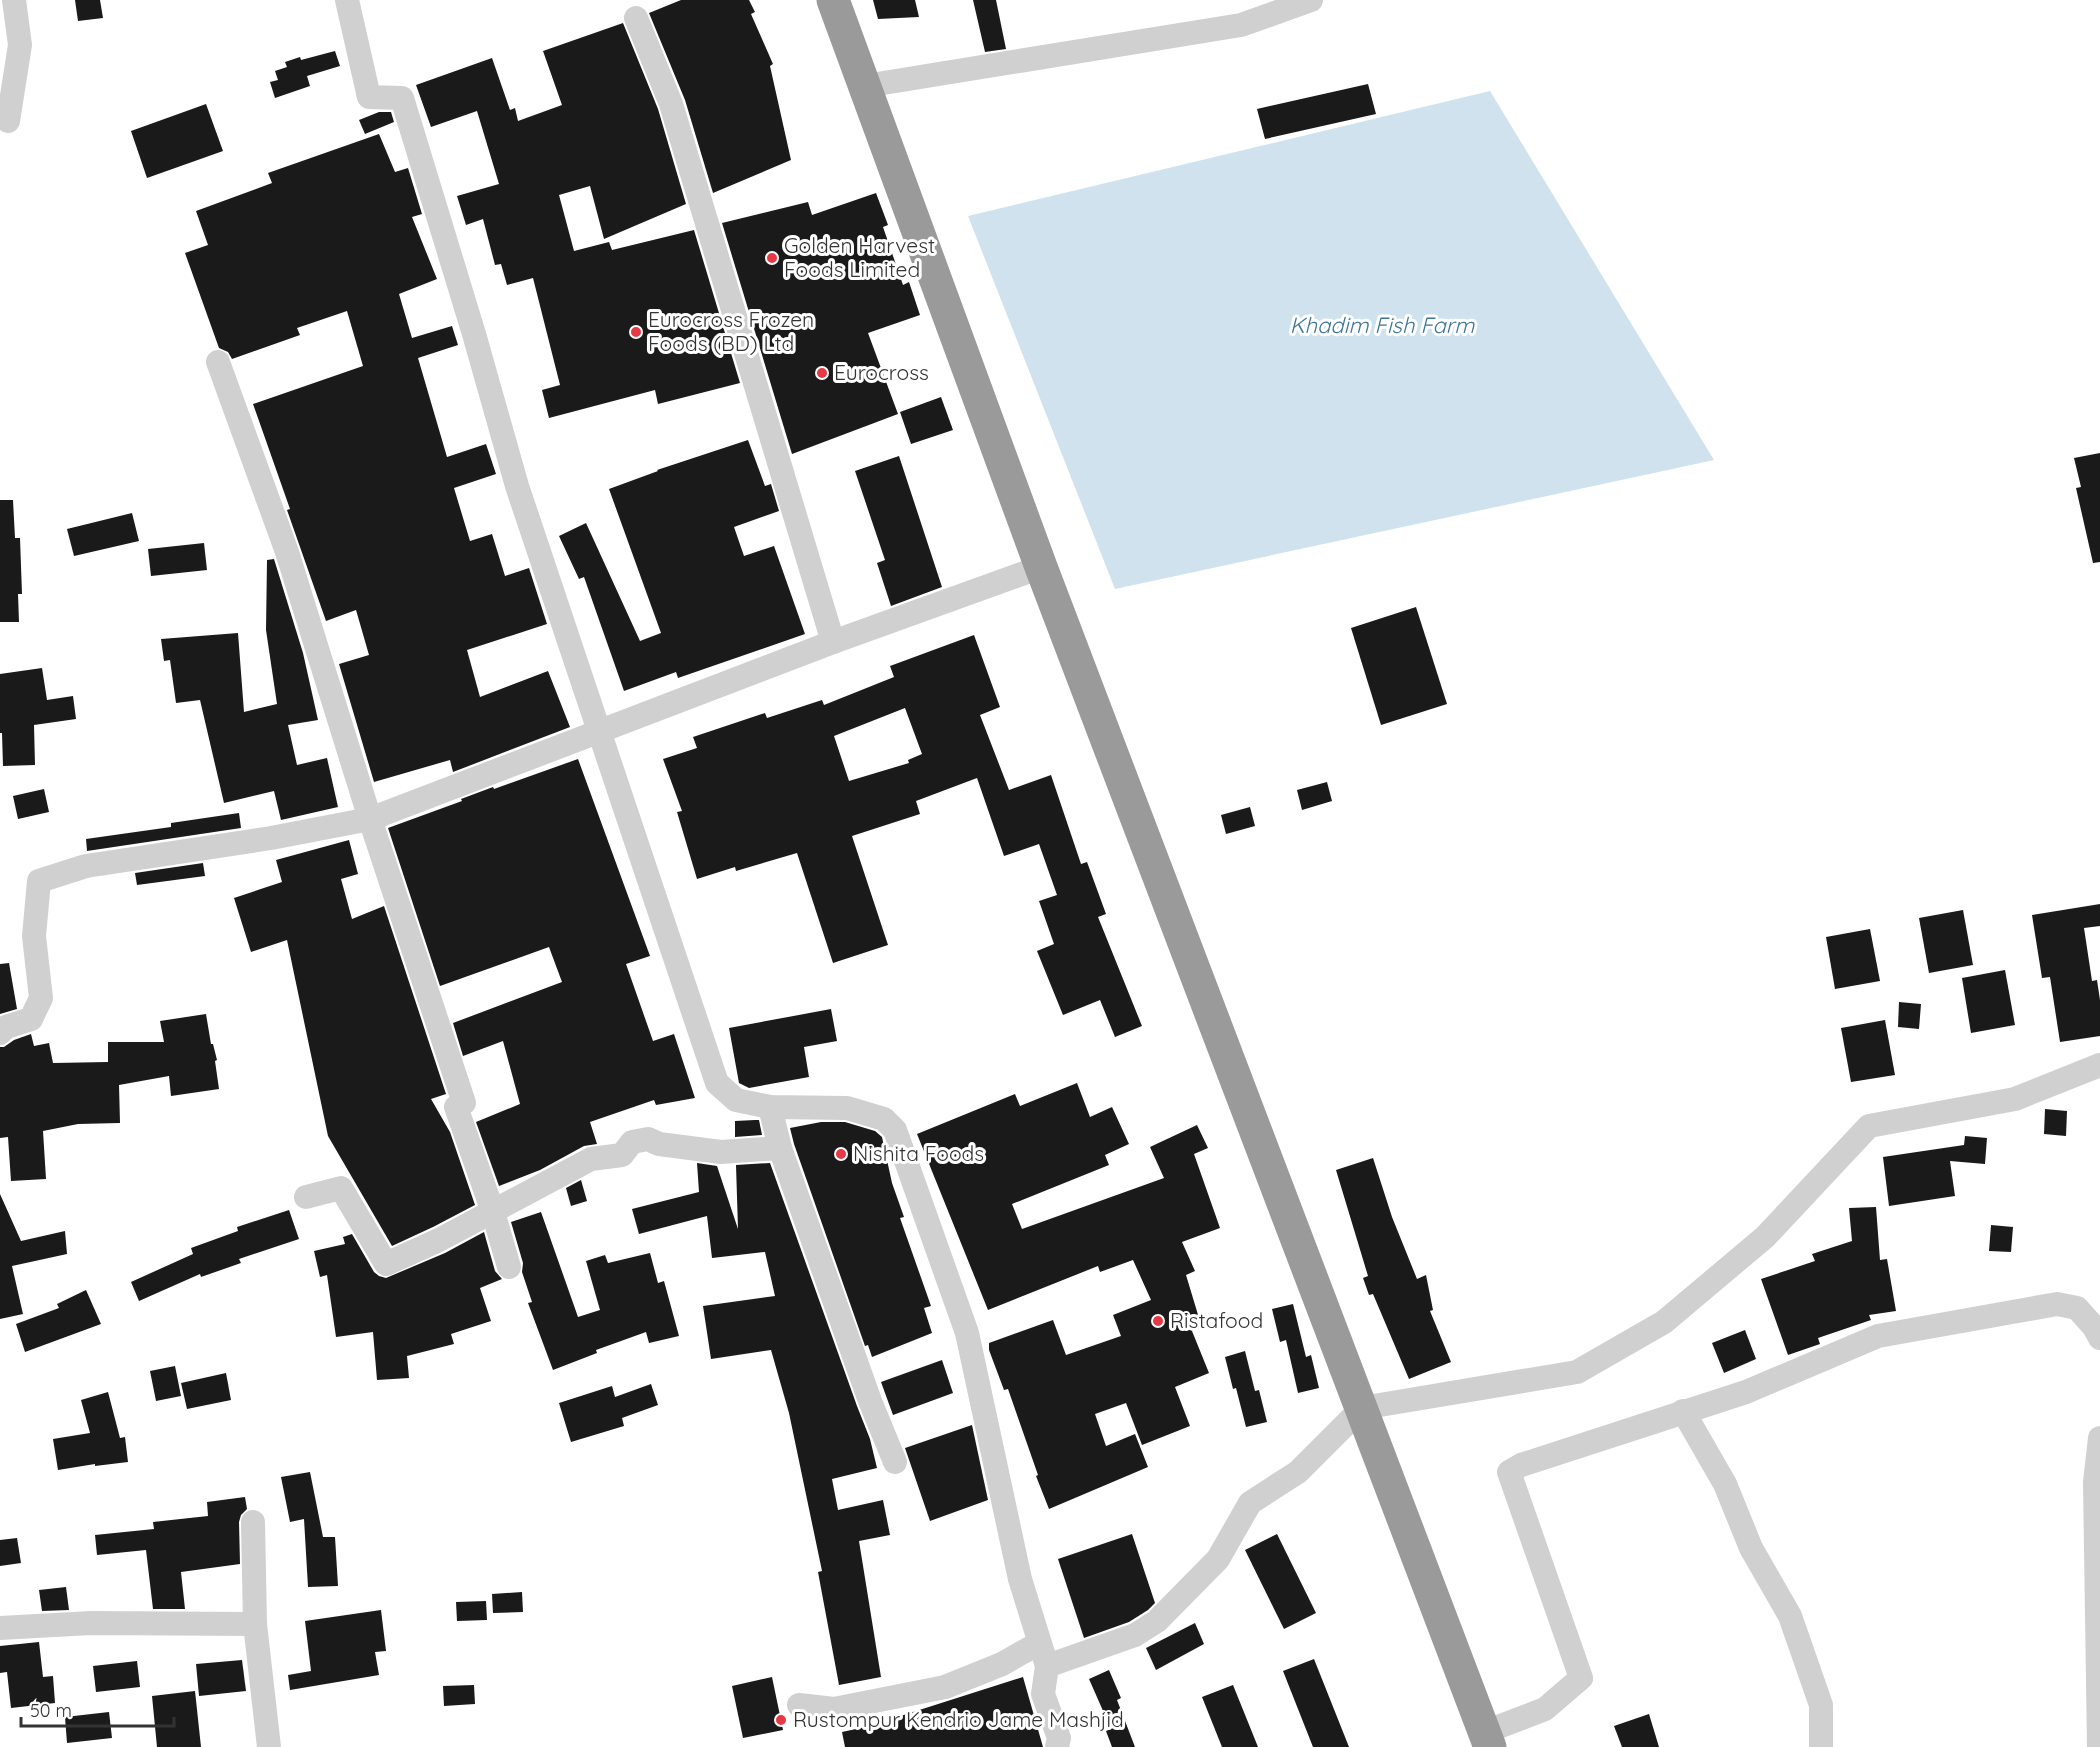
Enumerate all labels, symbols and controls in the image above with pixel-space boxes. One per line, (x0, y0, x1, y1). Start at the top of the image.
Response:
place label: Golden Harvest Foods Limited (784, 232, 935, 282)
marker: Golden Harvest Foods Limited (765, 251, 779, 265)
place label: Eurocross Frozen Foods (BD) Ltd (648, 306, 814, 356)
water label: Khadim Fish Farm (1290, 311, 1475, 339)
marker: Eurocross Frozen Foods (BD) Ltd (629, 325, 643, 339)
place label: Eurocross (834, 359, 929, 385)
marker: Eurocross (815, 366, 829, 380)
place label: Nishita Foods (853, 1140, 984, 1166)
marker: Nishita Foods (834, 1147, 848, 1161)
place label: Ristafood (1170, 1307, 1263, 1333)
marker: Ristafood (1151, 1314, 1165, 1328)
scale bar (21, 1690, 174, 1728)
text: 50 m (30, 1699, 72, 1722)
place label: Rustompur Kendrio Jame Mashjid (793, 1706, 1124, 1732)
marker: Rustompur Kendrio Jame Mashjid (774, 1713, 788, 1727)

